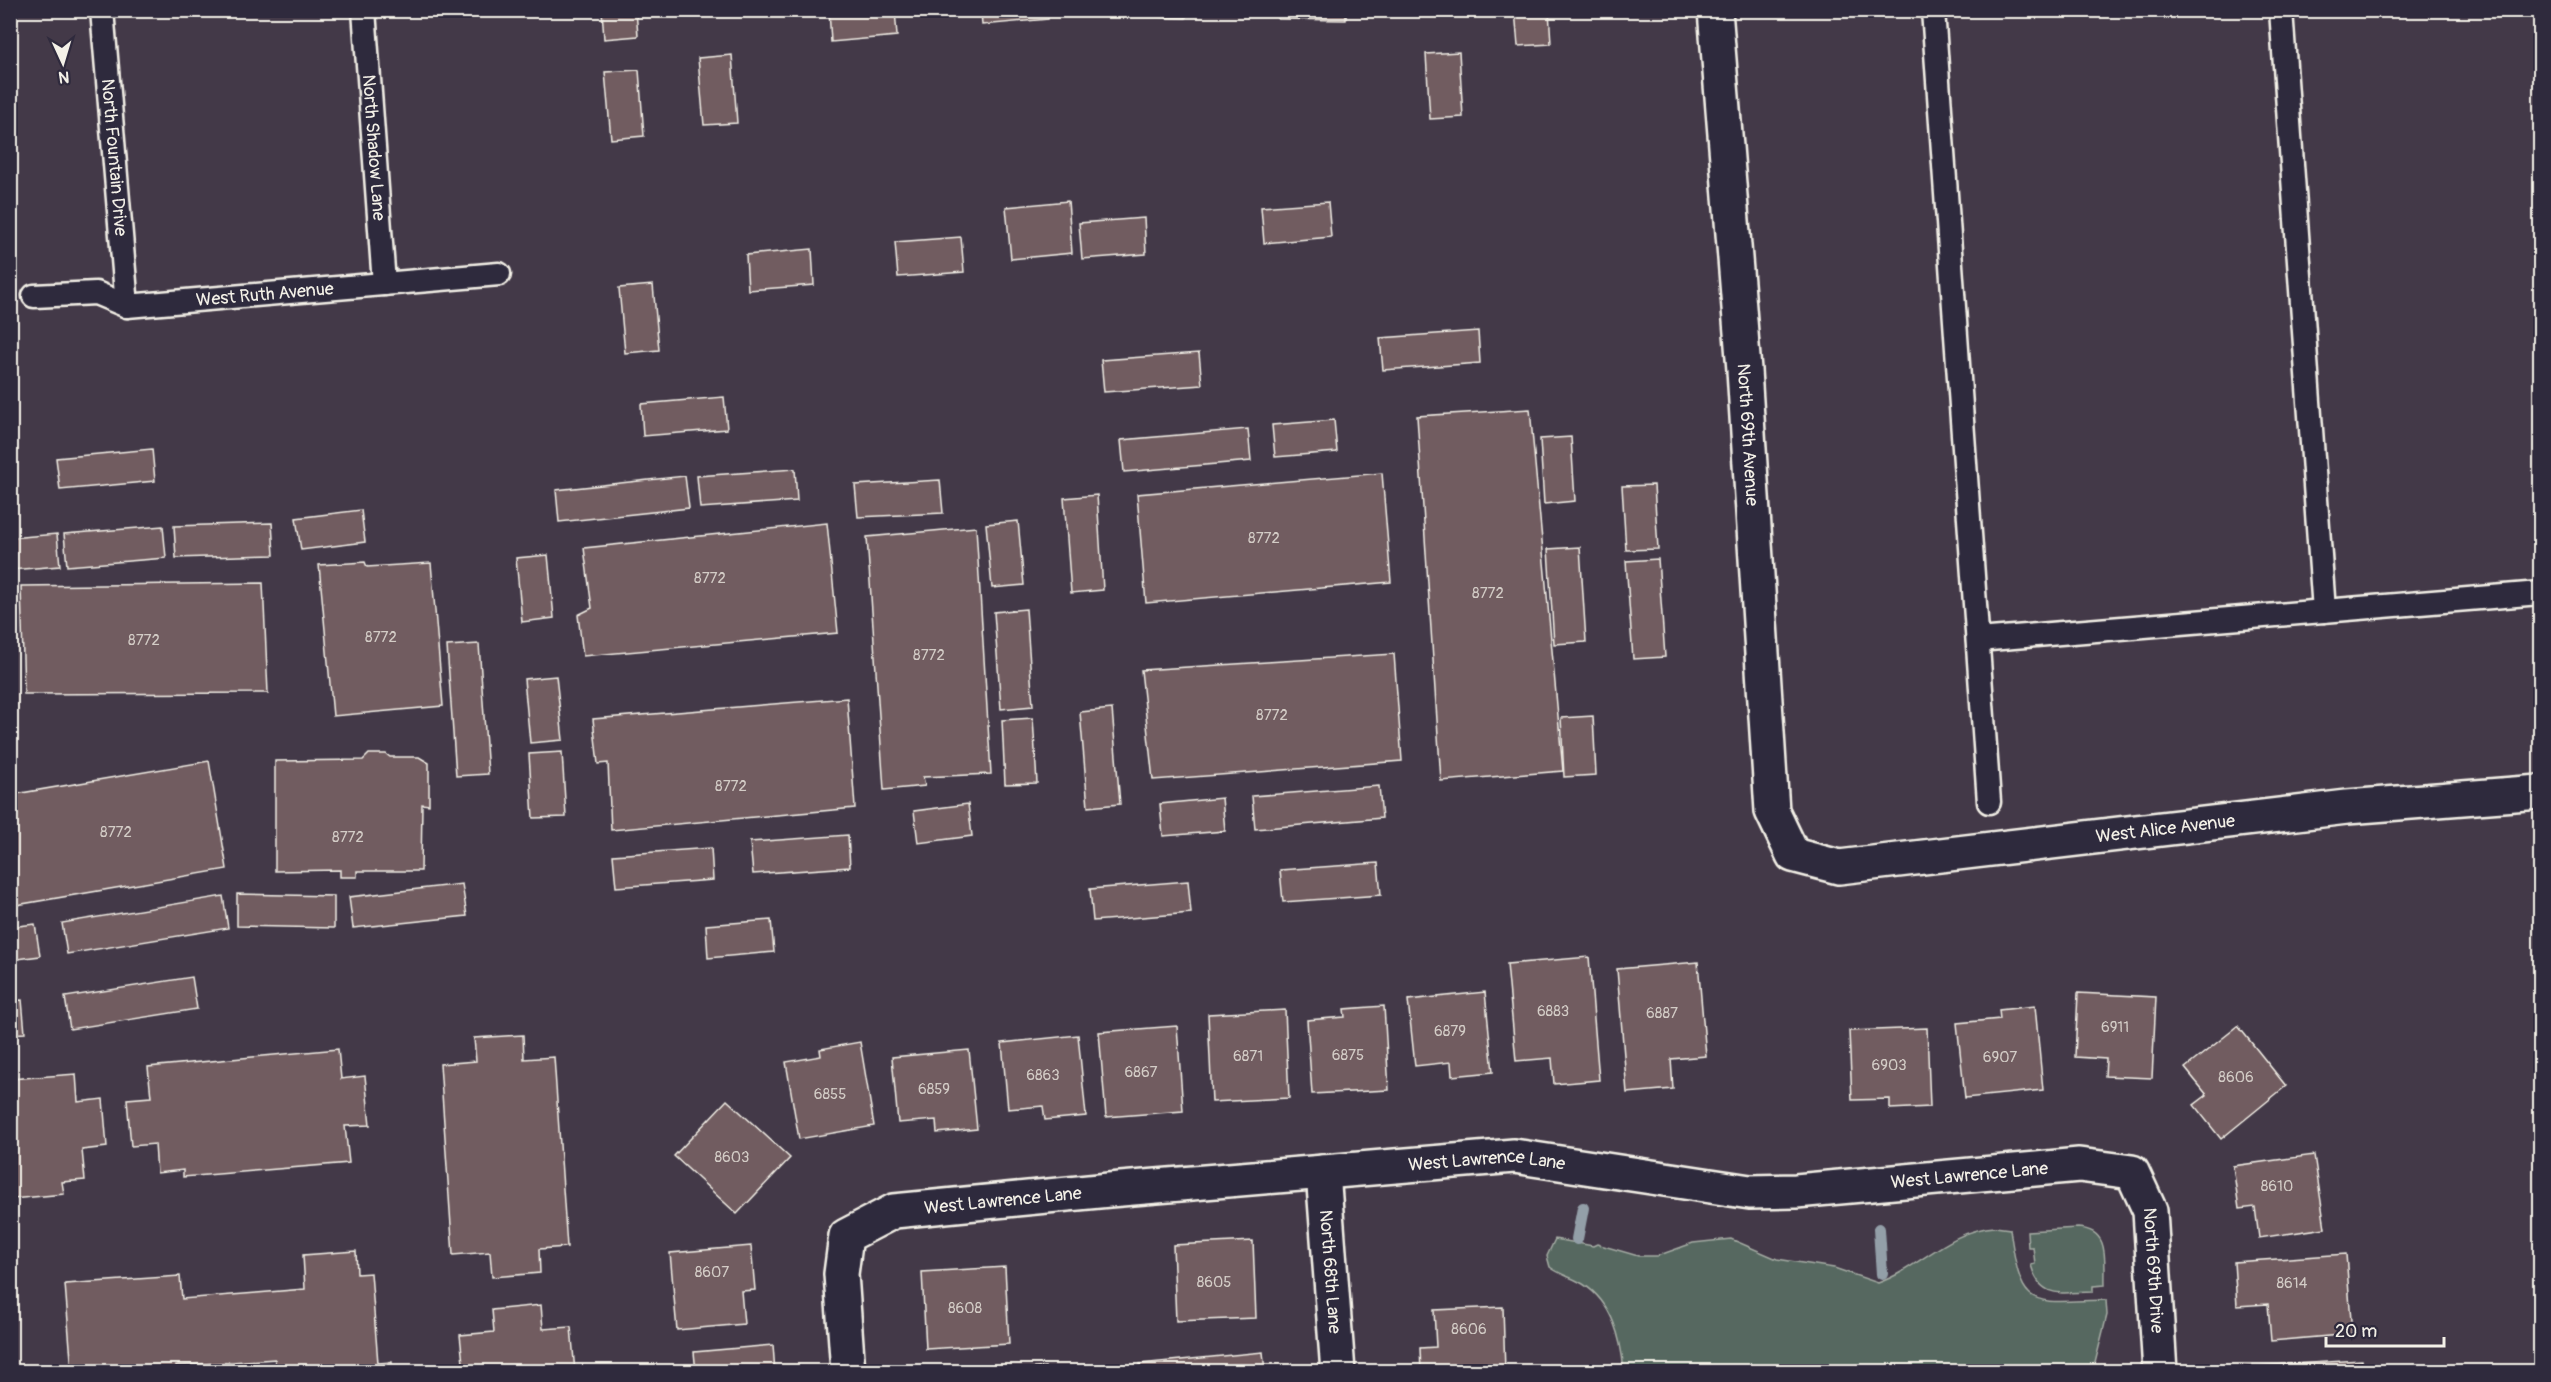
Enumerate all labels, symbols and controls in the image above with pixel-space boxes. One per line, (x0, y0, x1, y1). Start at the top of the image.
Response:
north arrow (33, 33, 93, 93)
text: N (58, 67, 70, 87)
street label: North Shadow Lane (357, 74, 390, 222)
street label: North Fountain Drive (96, 78, 132, 237)
street label: West Ruth Avenue (195, 277, 335, 312)
street label: North 69th Avenue (1732, 363, 1764, 507)
house number: 8772 (1248, 529, 1280, 548)
house number: 8772 (694, 569, 726, 588)
house number: 8772 (1472, 584, 1504, 603)
house number: 8772 (365, 628, 397, 647)
house number: 8772 (128, 631, 160, 650)
house number: 8772 (913, 646, 945, 665)
house number: 8772 (1256, 706, 1288, 725)
house number: 8772 (715, 777, 747, 796)
street label: West Alice Avenue (2095, 809, 2236, 849)
house number: 8772 (100, 823, 132, 842)
house number: 8772 (332, 828, 364, 847)
house number: 6883 (1537, 1002, 1569, 1021)
house number: 6887 (1646, 1004, 1678, 1023)
house number: 6911 (2101, 1018, 2129, 1037)
house number: 6879 (1434, 1022, 1466, 1041)
house number: 6875 (1332, 1046, 1364, 1065)
house number: 6871 (1233, 1047, 1263, 1066)
house number: 6907 (1983, 1048, 2017, 1067)
house number: 6903 (1871, 1056, 1907, 1075)
house number: 6867 (1125, 1063, 1157, 1082)
house number: 6863 (1026, 1066, 1060, 1085)
house number: 8606 (2218, 1068, 2254, 1087)
house number: 6859 (918, 1080, 950, 1099)
house number: 6855 (814, 1085, 846, 1104)
street label: West Lawrence Lane (1407, 1145, 1567, 1177)
house number: 8603 (715, 1148, 749, 1167)
street label: West Lawrence Lane (1890, 1157, 2049, 1194)
house number: 8610 (2261, 1177, 2293, 1196)
street label: West Lawrence Lane (923, 1182, 1083, 1220)
street label: North 69th Drive (2138, 1207, 2169, 1334)
street label: North 68th Lane (1314, 1209, 1346, 1335)
house number: 8607 (695, 1263, 729, 1282)
house number: 8605 (1197, 1273, 1231, 1292)
house number: 8614 (2277, 1274, 2308, 1293)
house number: 8608 (948, 1299, 982, 1318)
scale bar (2326, 1310, 2444, 1348)
house number: 8606 (1451, 1320, 1487, 1339)
text: 20 m (2335, 1320, 2377, 1343)

